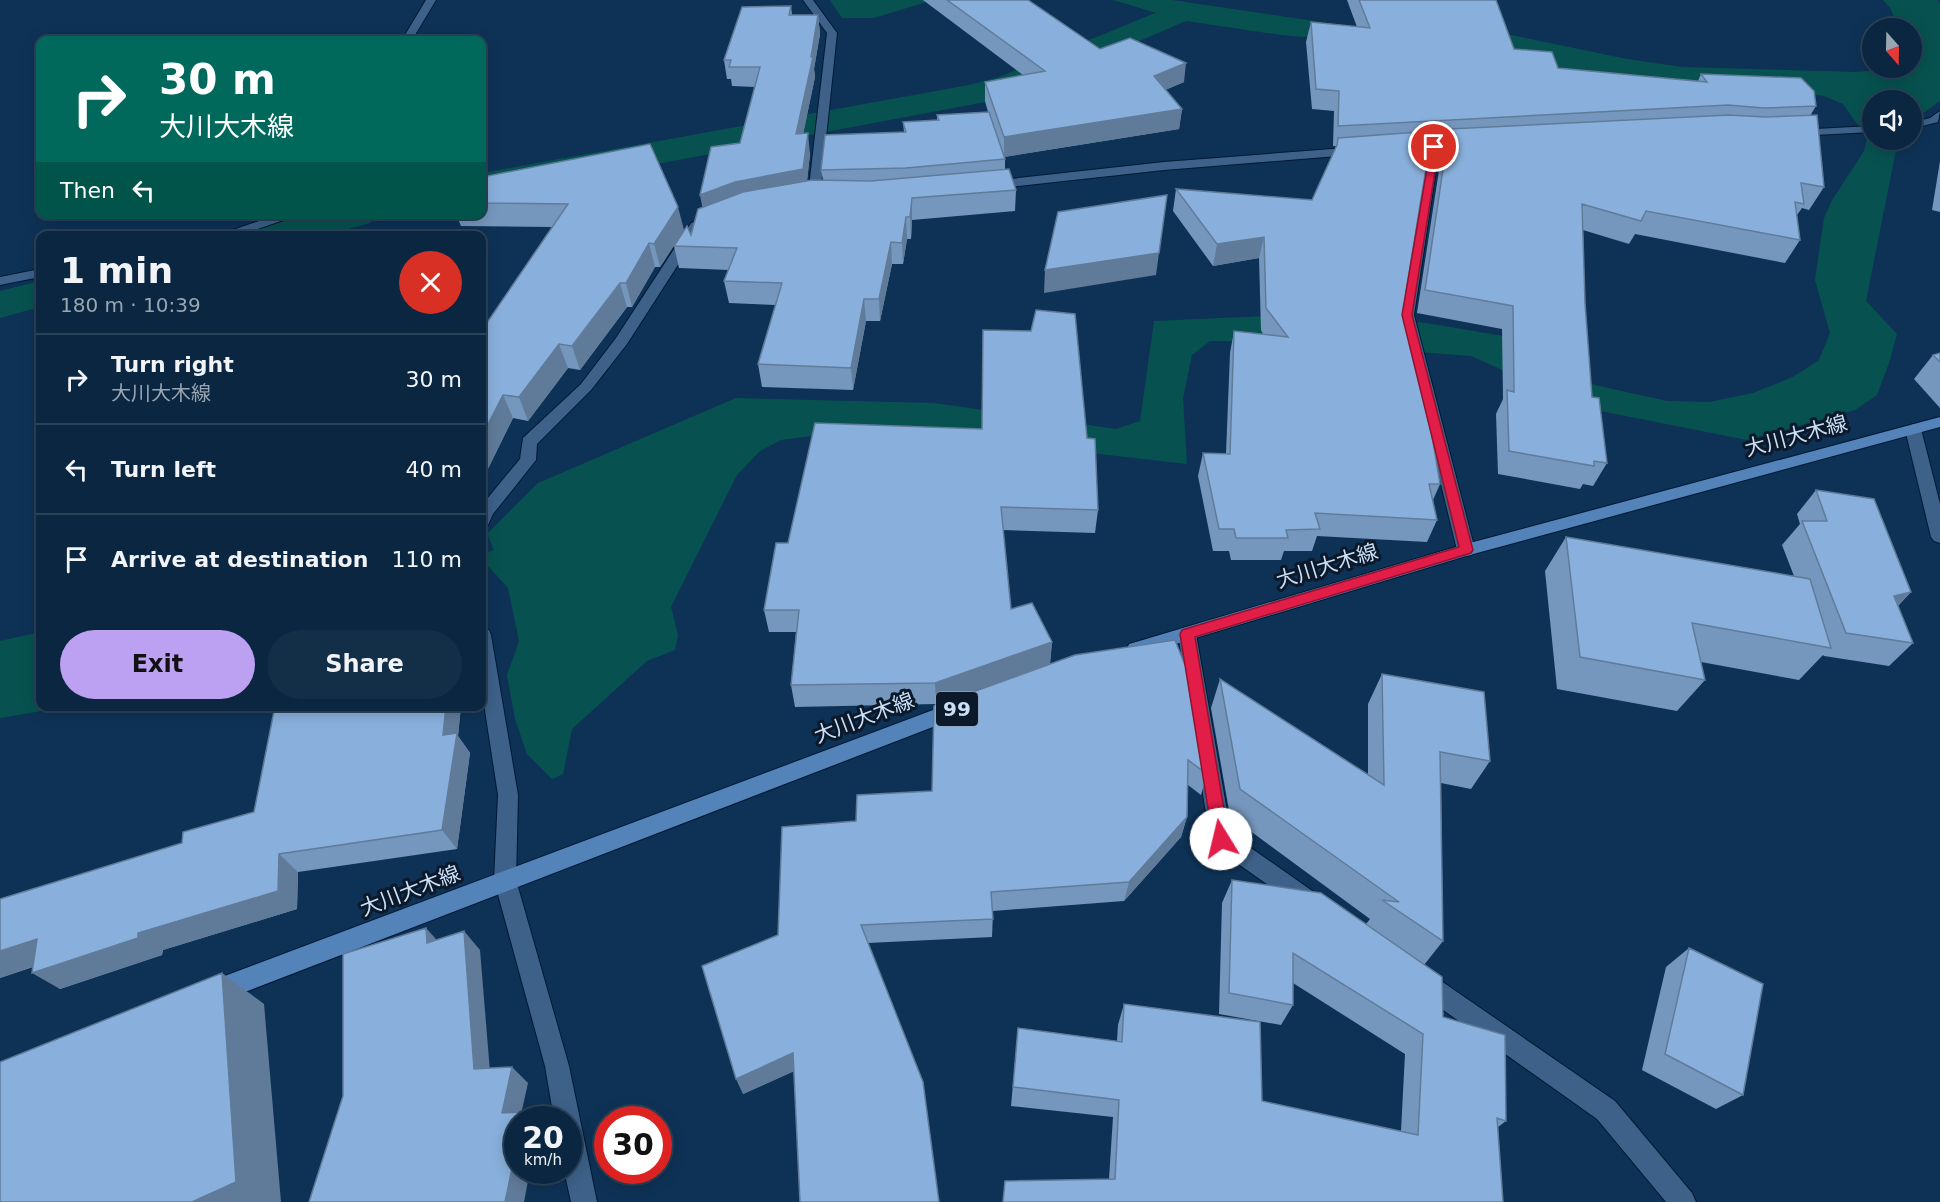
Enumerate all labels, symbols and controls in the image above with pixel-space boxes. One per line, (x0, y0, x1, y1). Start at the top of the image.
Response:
north arrow (1862, 18, 1922, 78)
map controls (1862, 18, 1922, 150)
text: 30 m (159, 55, 276, 104)
icon: right (60, 60, 138, 138)
button: sound (1862, 90, 1922, 150)
text: 大川大木線 (159, 111, 294, 142)
pin (1408, 121, 1459, 172)
icon: arrive (1417, 130, 1450, 163)
icon: left (127, 174, 160, 207)
text: Then (60, 178, 115, 203)
text: 1 min (60, 250, 173, 291)
button: close (399, 251, 462, 314)
text: 180 m · 10:39 (60, 293, 201, 317)
text: Turn right (111, 352, 234, 377)
icon: right (60, 363, 93, 396)
text: 30 m (406, 367, 462, 392)
text: 大川大木線 (111, 381, 211, 405)
street label: 大川大木線 (1742, 411, 1850, 461)
icon: left (60, 453, 93, 486)
text: Turn left (111, 457, 216, 482)
text: 40 m (406, 457, 462, 482)
street label: 大川大木線 (1273, 539, 1381, 593)
icon: arrive (60, 543, 93, 576)
text: Arrive at destination (111, 547, 368, 572)
text: 110 m (392, 547, 462, 572)
button: Exit (60, 630, 255, 699)
button: Share (267, 630, 462, 699)
street label: 大川大木線 (811, 688, 917, 748)
road number: 99 (936, 692, 978, 726)
position arrow (1189, 807, 1253, 871)
street label: 大川大木線 (357, 861, 463, 921)
speed limit sign: 30 (594, 1106, 672, 1184)
text: 20 (522, 1120, 564, 1155)
text: km/h (524, 1151, 562, 1169)

